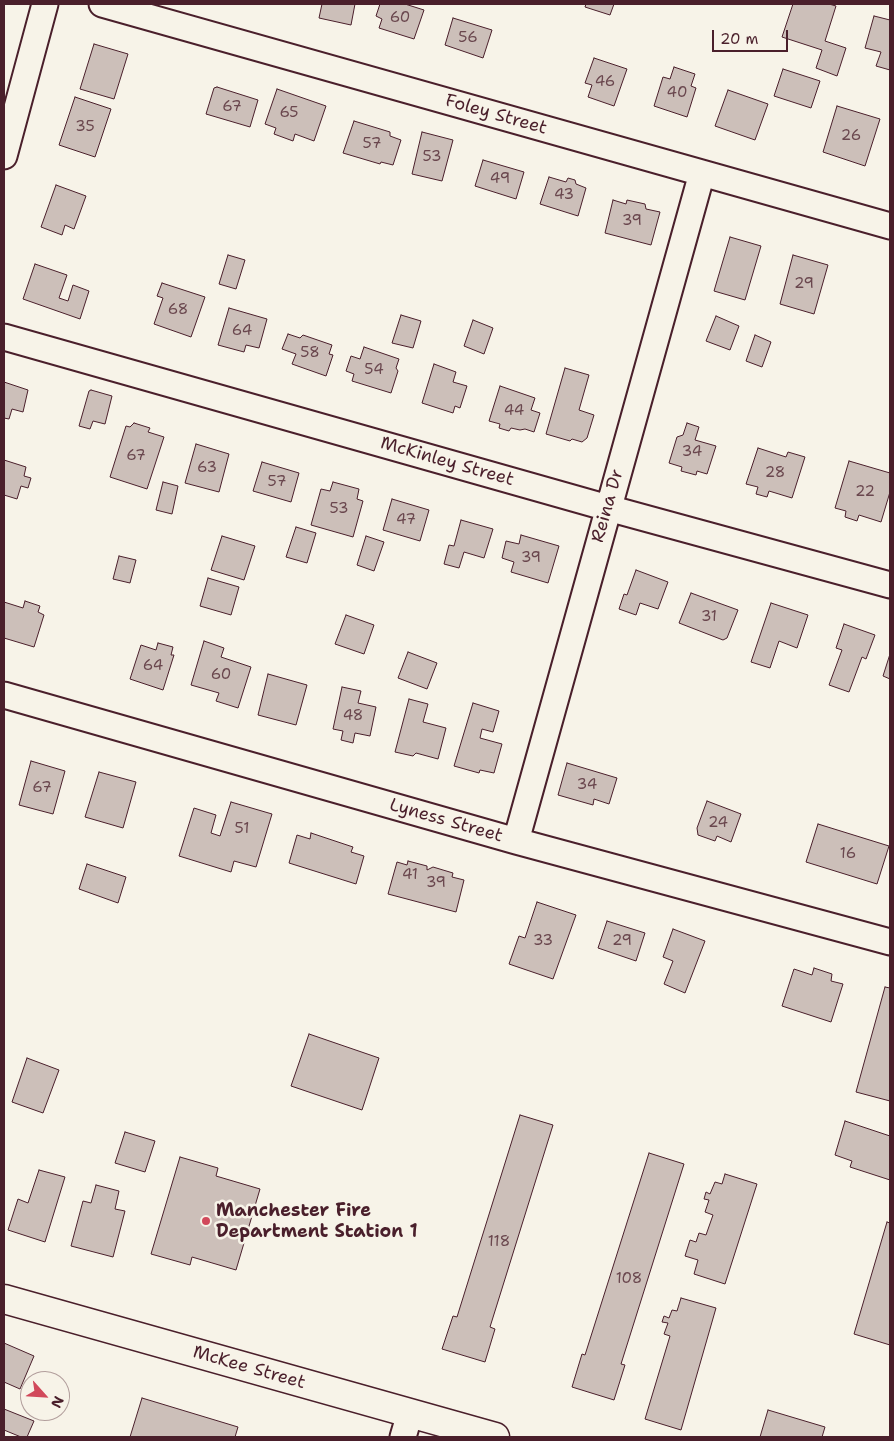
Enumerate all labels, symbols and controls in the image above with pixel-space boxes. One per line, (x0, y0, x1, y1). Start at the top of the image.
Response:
house number: 60 (390, 9, 410, 27)
scale bar (714, 20, 790, 52)
house number: 56 (458, 29, 478, 47)
text: 20 m (720, 29, 759, 49)
house number: 46 (595, 73, 615, 91)
house number: 40 (667, 84, 687, 102)
street label: Foley Street (443, 90, 549, 140)
house number: 67 (222, 98, 242, 116)
house number: 65 (279, 104, 299, 122)
house number: 35 (75, 118, 95, 136)
house number: 26 (841, 127, 861, 145)
house number: 57 (363, 135, 381, 153)
house number: 53 (423, 148, 441, 166)
house number: 49 (490, 170, 510, 188)
house number: 43 (554, 186, 574, 204)
house number: 39 (622, 212, 642, 230)
house number: 29 (794, 275, 814, 293)
house number: 68 (168, 301, 188, 319)
house number: 64 (232, 322, 252, 340)
house number: 58 (300, 344, 320, 362)
house number: 54 (364, 361, 384, 379)
house number: 44 (504, 402, 524, 420)
street label: McKinley Street (378, 433, 516, 491)
house number: 34 (682, 443, 702, 461)
house number: 67 (126, 447, 146, 465)
house number: 63 (197, 459, 217, 477)
house number: 28 (765, 464, 785, 482)
street label: Reina Dr (587, 467, 629, 545)
house number: 57 (268, 473, 286, 491)
house number: 22 (855, 483, 875, 501)
house number: 53 (330, 500, 348, 518)
house number: 47 (396, 511, 416, 529)
house number: 39 (521, 549, 541, 567)
house number: 31 (701, 608, 717, 626)
house number: 64 (143, 657, 163, 675)
house number: 60 (211, 666, 231, 684)
house number: 48 (343, 707, 363, 725)
house number: 34 (577, 776, 597, 794)
house number: 67 (32, 779, 52, 797)
street label: Lyness Street (387, 795, 505, 847)
house number: 24 (708, 814, 728, 832)
house number: 51 (235, 820, 249, 838)
house number: 16 (840, 845, 856, 863)
house number: 41 (402, 866, 418, 884)
house number: 39 (426, 874, 446, 892)
house number: 33 (533, 932, 553, 950)
house number: 29 (612, 932, 632, 950)
place label: Manchester Fire Department Station 1 (216, 1200, 418, 1242)
marker: Manchester Fire Department Station 1 (200, 1215, 212, 1227)
house number: 118 (488, 1233, 510, 1251)
house number: 108 (616, 1270, 642, 1288)
street label: McKee Street (190, 1342, 308, 1394)
north arrow (20, 1371, 70, 1421)
text: N (47, 1393, 68, 1411)

